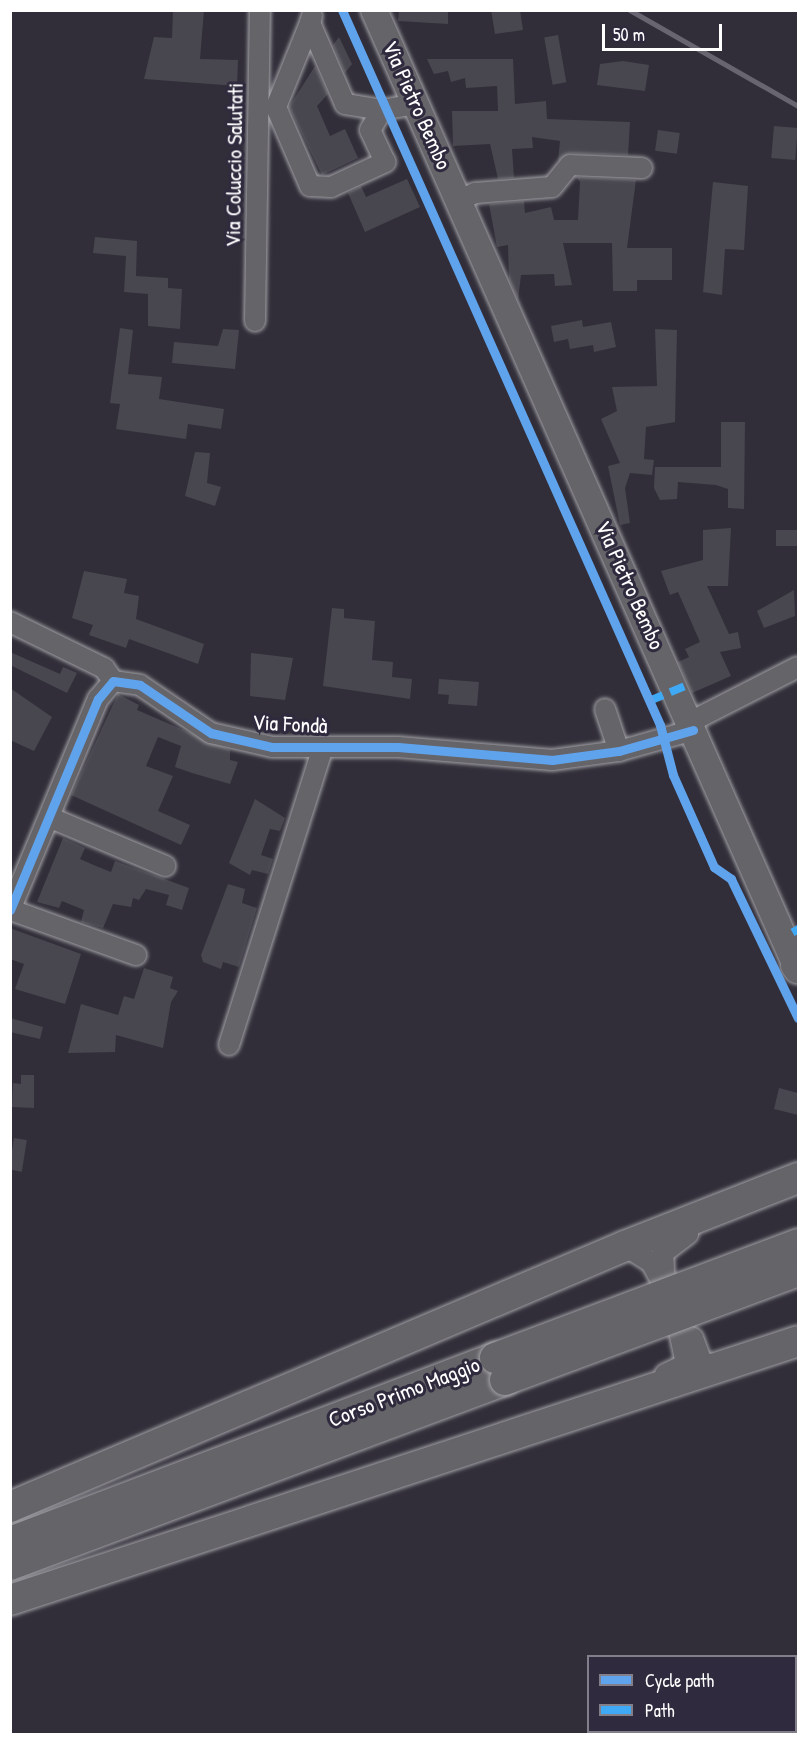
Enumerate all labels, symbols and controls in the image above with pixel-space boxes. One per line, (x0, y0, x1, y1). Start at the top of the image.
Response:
scale bar (605, 12, 725, 50)
text: 50 m (613, 22, 645, 47)
street label: Via Pietro Bembo (377, 37, 457, 173)
street label: Via Coluccio Salutati (219, 83, 249, 247)
street label: Via Pietro Bembo (590, 517, 670, 653)
street label: Via Fondà (252, 709, 328, 739)
street label: Corso Primo Maggio (325, 1351, 483, 1433)
legend (587, 1655, 797, 1733)
text: Cycle path (645, 1668, 714, 1693)
text: Path (645, 1698, 674, 1723)

